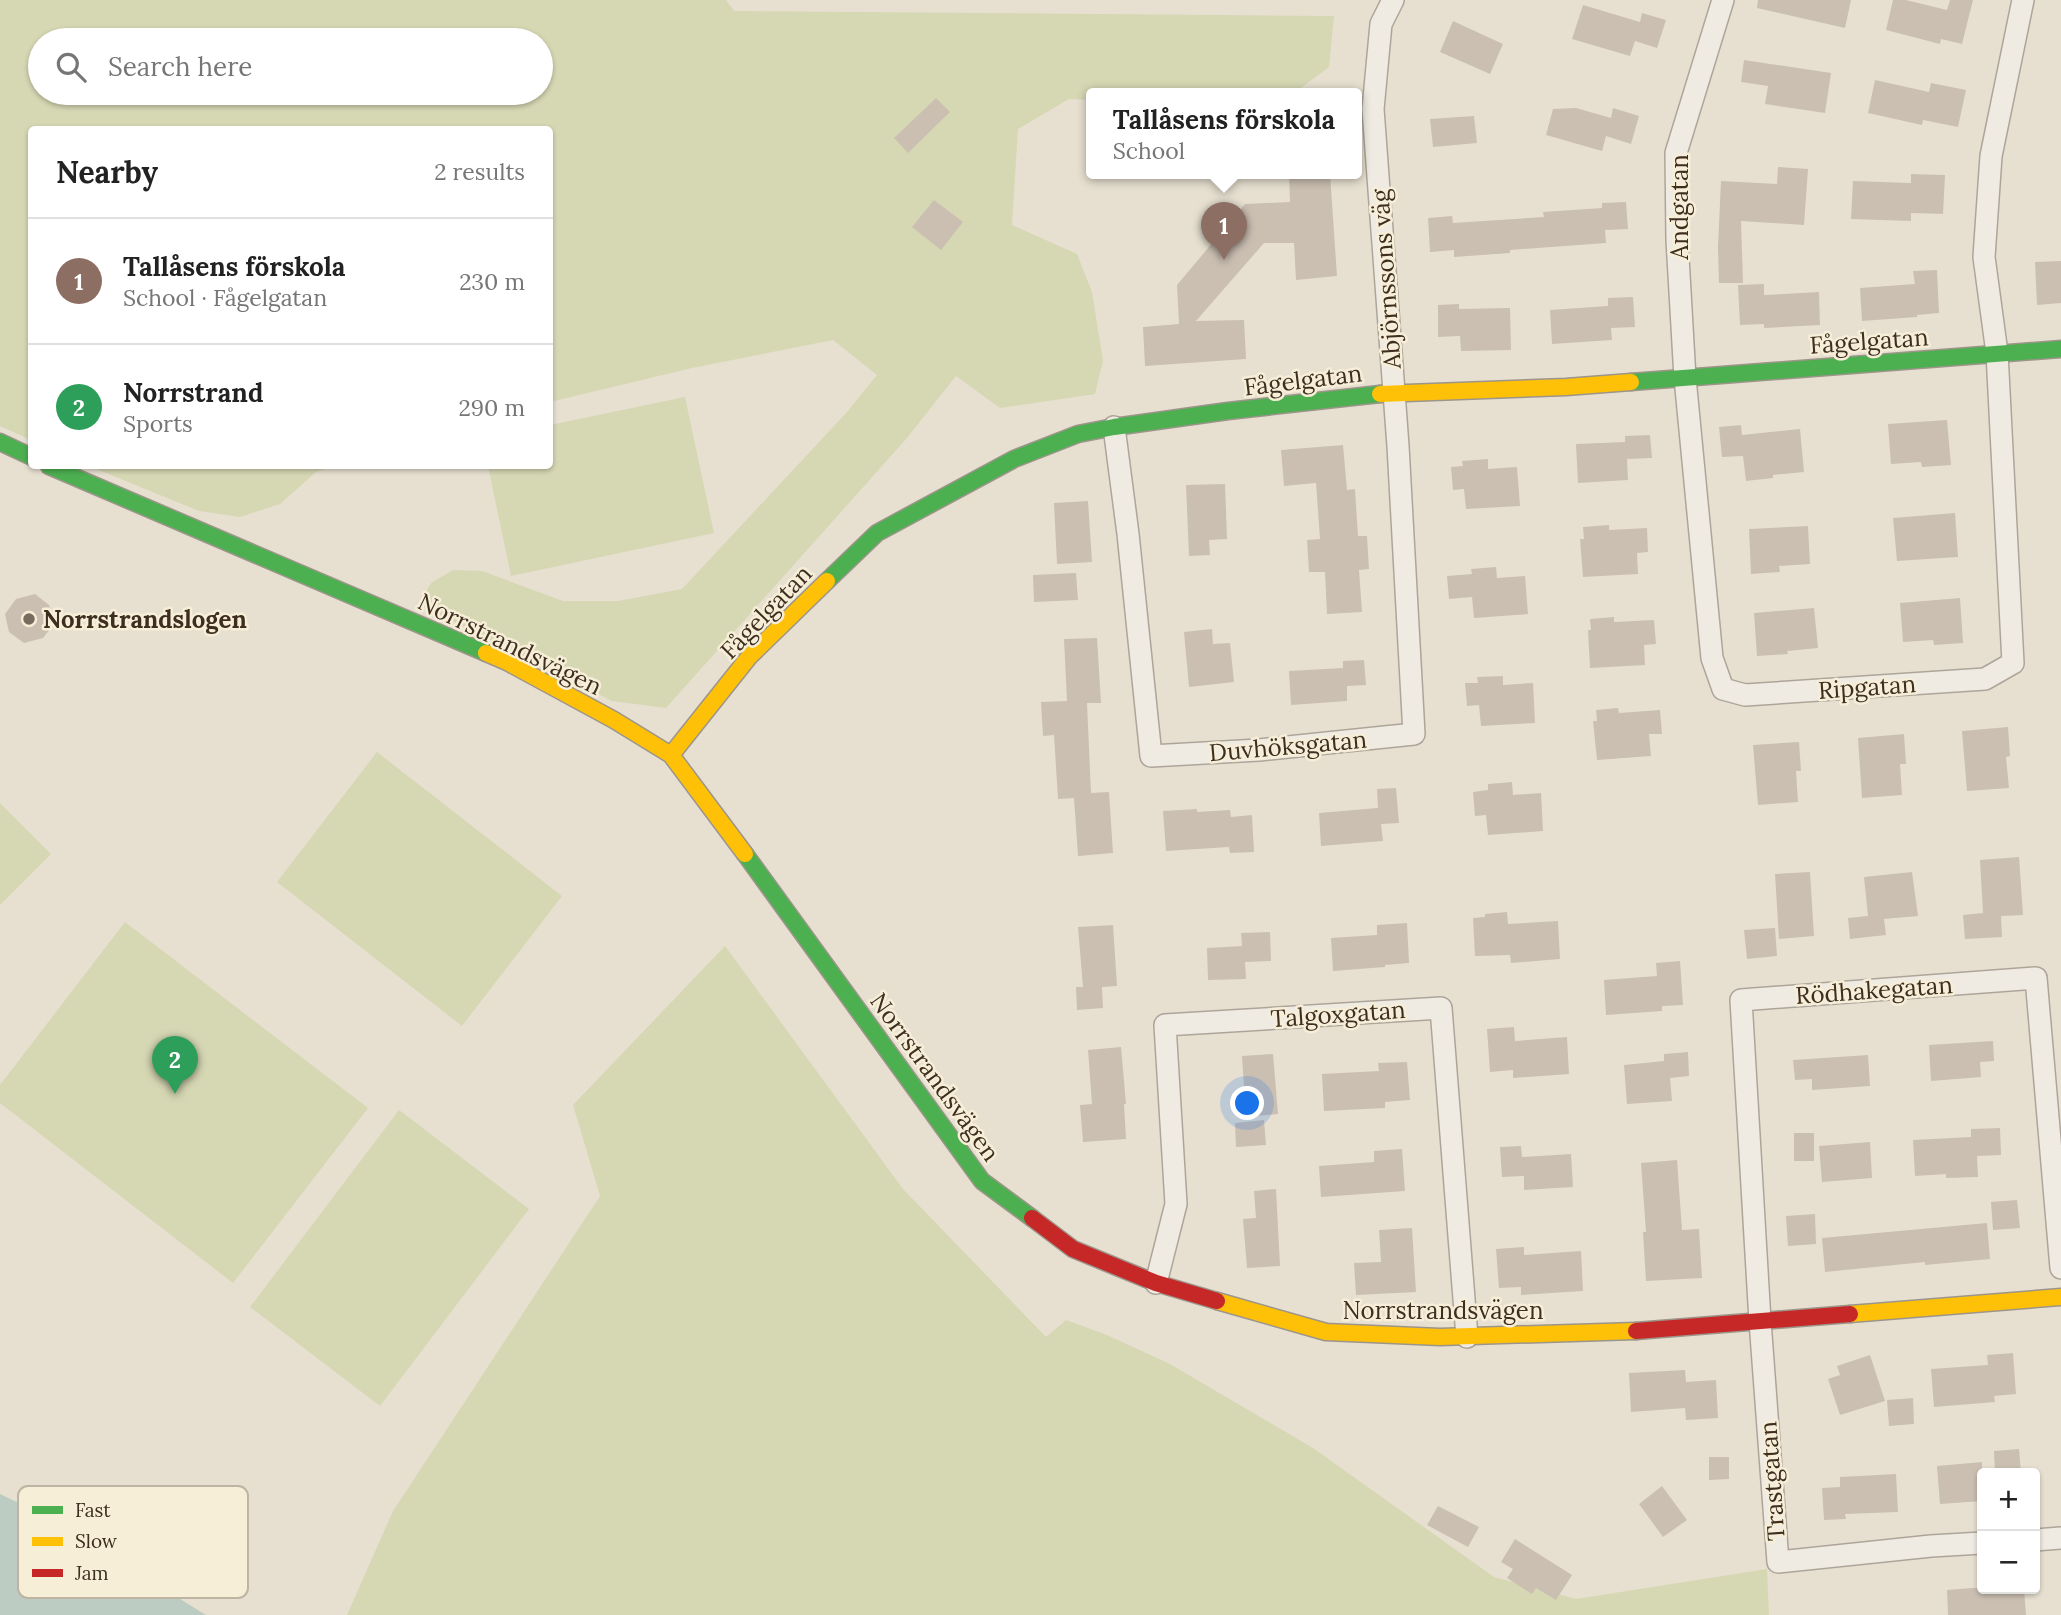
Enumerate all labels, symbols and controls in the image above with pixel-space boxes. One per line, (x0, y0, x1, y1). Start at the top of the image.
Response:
search box (28, 28, 553, 105)
icon: search (52, 48, 90, 86)
text: Search here (108, 50, 252, 83)
popup (1086, 88, 1362, 179)
text: Tallåsens förskola (1113, 103, 1335, 136)
text: School (1113, 136, 1185, 165)
text: Nearby (56, 153, 158, 191)
street label: Andgatan (1664, 154, 1695, 261)
text: 2 results (434, 157, 525, 186)
street label: Abjörnssons väg (1364, 187, 1408, 371)
pin: 1 (1201, 202, 1247, 260)
text: Tallåsens förskola (123, 250, 345, 283)
text: 1 (74, 267, 84, 296)
text: 230 m (459, 267, 525, 296)
text: School · Fågelgatan (123, 283, 327, 312)
street label: Fågelgatan (1809, 321, 1929, 361)
street label: Fågelgatan (1242, 357, 1364, 403)
text: Norrstrand (123, 376, 263, 409)
text: 2 (73, 393, 85, 422)
text: 290 m (458, 393, 525, 422)
text: Sports (123, 409, 193, 438)
street label: Fågelgatan (714, 558, 818, 666)
street label: Norrstrandsvägen (413, 586, 607, 702)
place label: Norrstrandslogen (43, 604, 247, 635)
marker: Norrstrandslogen (21, 611, 37, 627)
street label: Ripgatan (1817, 668, 1917, 706)
street label: Duvhöksgatan (1208, 724, 1368, 768)
street label: Rödhakegatan (1794, 969, 1954, 1011)
street label: Norrstrandsvägen (863, 987, 1007, 1167)
street label: Talgoxgatan (1269, 994, 1407, 1034)
pin: 2 (152, 1036, 198, 1094)
your location (1230, 1086, 1264, 1120)
street label: Norrstrandsvägen (1343, 1295, 1543, 1326)
street label: Trastgatan (1752, 1420, 1792, 1542)
map controls (1977, 1468, 2040, 1594)
button: + (1977, 1468, 2040, 1531)
legend (18, 1486, 248, 1598)
text: Fast (75, 1498, 111, 1522)
text: Slow (75, 1529, 118, 1553)
button: − (1977, 1531, 2040, 1594)
text: Jam (74, 1561, 109, 1585)

